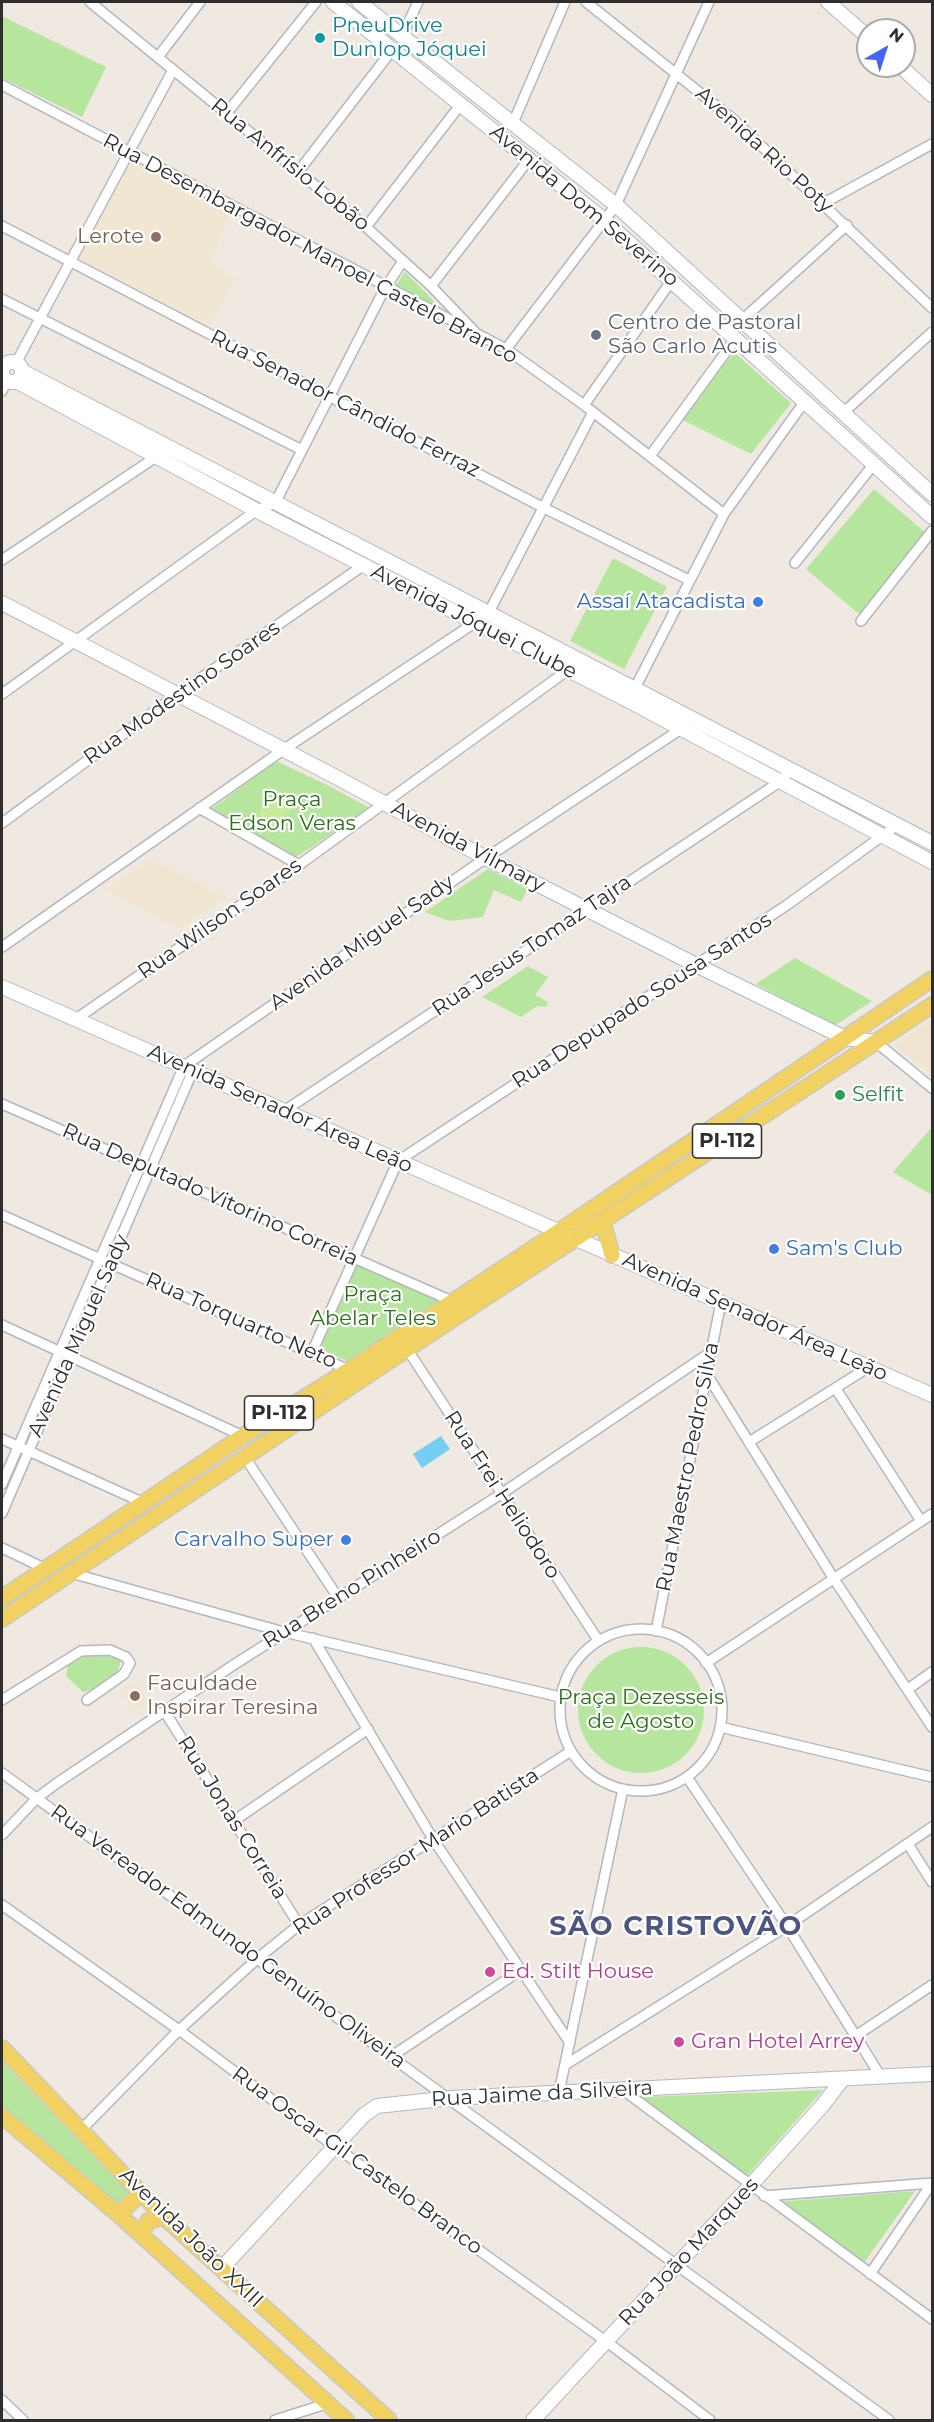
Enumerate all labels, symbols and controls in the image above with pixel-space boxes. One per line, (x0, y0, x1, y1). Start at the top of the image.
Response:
place label: PneuDrive Dunlop Jóquei (332, 13, 487, 63)
north arrow (856, 18, 916, 78)
text: N (885, 24, 907, 47)
marker: PneuDrive Dunlop Jóquei (313, 31, 327, 45)
street label: Avenida Rio Poty (690, 81, 838, 219)
street label: Rua Anfrísio Lobão (205, 93, 375, 237)
street label: Avenida Dom Severino (484, 120, 684, 292)
street label: Rua Desembargador Manoel Castelo Branco (98, 128, 522, 370)
place label: Lerote (77, 224, 144, 250)
marker: Lerote (149, 230, 163, 244)
place label: Centro de Pastoral São Carlo Acutis (608, 310, 801, 360)
street label: Rua Senador Cândido Ferraz (206, 325, 484, 483)
marker: Centro de Pastoral São Carlo Acutis (589, 328, 603, 342)
street label: Avenida Jóquei Clube (367, 559, 581, 685)
place label: Assaí Atacadista (577, 589, 746, 615)
marker: Assaí Atacadista (751, 595, 765, 609)
street label: Rua Modestino Soares (79, 616, 285, 770)
park label: Praça Edson Veras (228, 787, 356, 837)
street label: Avenida Vilmary (387, 796, 549, 898)
street label: Rua Wilson Soares (133, 853, 307, 985)
street label: Avenida Miguel Sady (265, 870, 459, 1016)
street label: Rua Jesus Tomaz Tajra (428, 870, 636, 1022)
street label: Rua Depupado Sousa Santos (507, 908, 777, 1094)
street label: Avenida Senador Área Leão (144, 1039, 416, 1179)
place label: Selfit (852, 1082, 904, 1108)
marker: Selfit (833, 1088, 847, 1102)
street label: Rua Deputado Vitorino Correia (58, 1118, 362, 1272)
road number: PI-112 (692, 1124, 762, 1158)
street label: Avenida Miguel Sady (23, 1231, 135, 1441)
place label: Sam's Club (786, 1236, 902, 1262)
marker: Sam's Club (767, 1242, 781, 1256)
street label: Avenida Senador Área Leão (619, 1247, 891, 1387)
street label: Rua Torquarto Neto (141, 1267, 341, 1375)
park label: Praça Abelar Teles (310, 1282, 436, 1332)
street label: Rua Maestro Pedro Silva (651, 1340, 725, 1594)
road number: PI-112 (244, 1396, 314, 1430)
street label: Rua Frei Heliodoro (438, 1406, 566, 1584)
street label: Rua Breno Pinheiro (258, 1524, 446, 1654)
place label: Carvalho Super (174, 1527, 334, 1553)
marker: Carvalho Super (339, 1533, 353, 1547)
place label: Faculdade Inspirar Teresina (147, 1671, 318, 1721)
park label: Praça Dezesseis de Agosto (558, 1685, 724, 1735)
marker: Faculdade Inspirar Teresina (128, 1689, 142, 1703)
street label: Rua Jonas Correia (172, 1732, 292, 1904)
street label: Rua Professor Mario Batista (288, 1763, 544, 1941)
street label: Rua Vereador Edmundo Genuíno Oliveira (45, 1799, 411, 2075)
district label: SÃO CRISTOVÃO (549, 1911, 803, 1943)
place label: Ed. Stilt House (502, 1959, 654, 1985)
marker: Ed. Stilt House (483, 1965, 497, 1979)
place label: Gran Hotel Arrey (691, 2029, 864, 2055)
marker: Gran Hotel Arrey (672, 2035, 686, 2049)
street label: Rua Oscar Gil Castelo Branco (227, 2062, 487, 2260)
street label: Rua Jaime da Silveira (431, 2076, 653, 2112)
street label: Avenida João XXIII (114, 2163, 268, 2313)
street label: Rua João Marques (614, 2173, 764, 2331)

